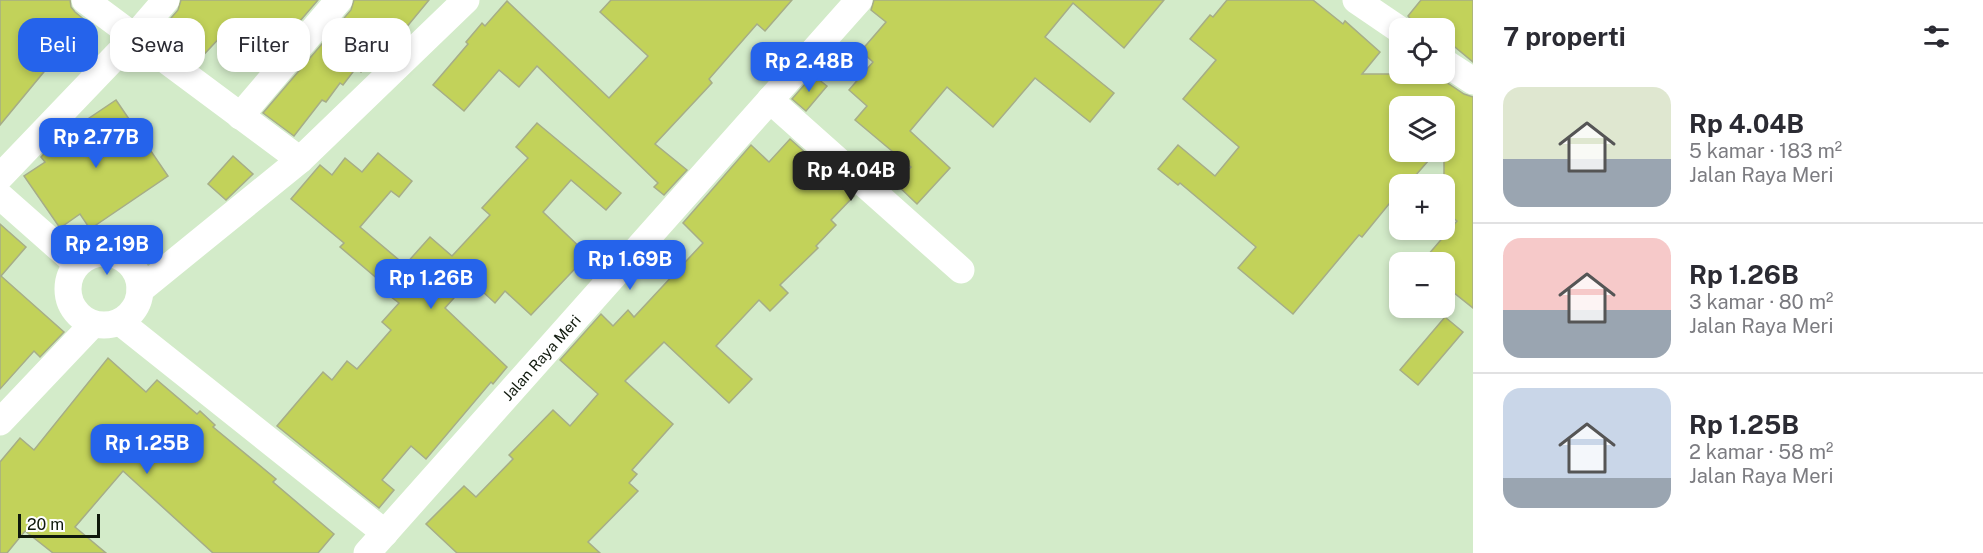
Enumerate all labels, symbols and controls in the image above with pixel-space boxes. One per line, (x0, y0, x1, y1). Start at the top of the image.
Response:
chip: Beli (18, 18, 98, 72)
chip: Sewa (110, 18, 205, 72)
chip: Filter (217, 18, 310, 72)
chip: Baru (322, 18, 411, 72)
map controls (1389, 18, 1455, 318)
button: locate (1389, 18, 1455, 84)
icon: filters (1920, 20, 1953, 53)
text: 7 properti (1503, 21, 1626, 52)
pin: Rp 2.48B (747, 42, 871, 93)
text: Rp 2.48B (765, 49, 853, 73)
button: layers (1389, 96, 1455, 162)
text: Rp 4.04B (1689, 108, 1804, 139)
icon: home (1551, 111, 1623, 183)
pin: Rp 2.77B (34, 118, 158, 169)
text: Rp 2.77B (53, 125, 139, 149)
text: 5 kamar · 183 m² (1689, 139, 1842, 163)
pin: Rp 4.04B (789, 151, 913, 202)
text: Rp 4.04B (807, 158, 895, 182)
text: Jalan Raya Meri (1689, 163, 1833, 187)
button: + (1389, 174, 1455, 240)
pin: Rp 2.19B (45, 225, 169, 276)
text: Rp 2.19B (65, 232, 149, 256)
pin: Rp 1.69B (568, 240, 692, 291)
text: Rp 1.69B (588, 247, 672, 271)
button: − (1389, 252, 1455, 318)
pin: Rp 1.26B (369, 259, 493, 310)
text: Rp 1.26B (1689, 259, 1799, 290)
icon: home (1551, 262, 1623, 334)
text: Rp 1.26B (389, 266, 473, 290)
text: 3 kamar · 80 m² (1689, 290, 1833, 314)
street label: Jalan Raya Meri (499, 311, 584, 403)
text: Jalan Raya Meri (1689, 314, 1833, 338)
text: Rp 1.25B (1689, 409, 1799, 440)
icon: home (1551, 412, 1623, 484)
pin: Rp 1.25B (85, 424, 209, 475)
text: Rp 1.25B (105, 431, 189, 455)
text: 2 kamar · 58 m² (1689, 440, 1833, 464)
text: Jalan Raya Meri (1689, 464, 1833, 488)
scale bar (18, 511, 100, 538)
text: 20 m (27, 515, 64, 534)

